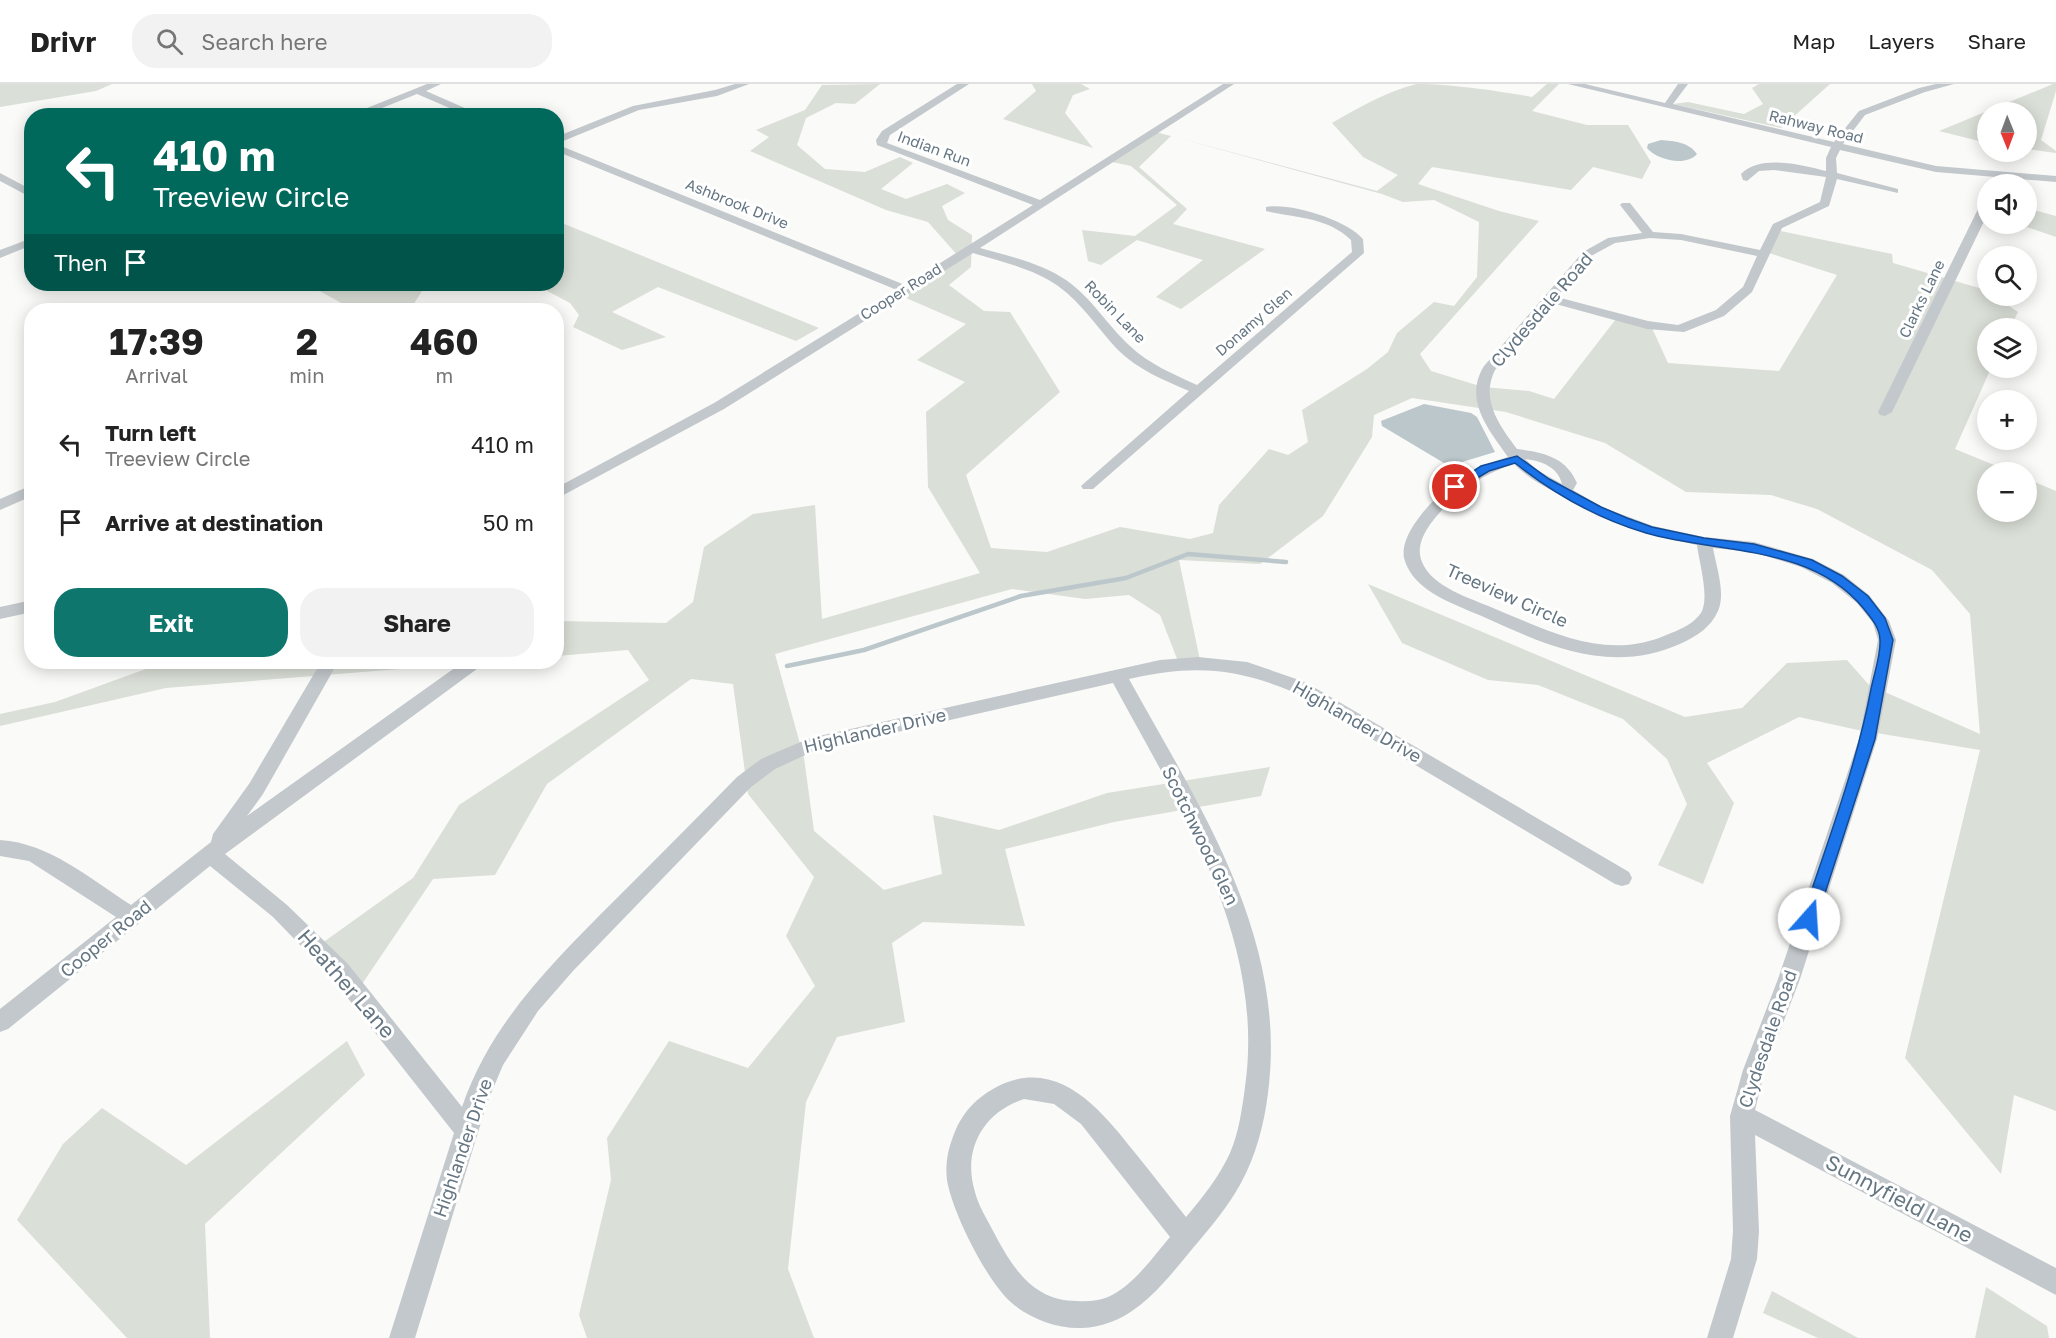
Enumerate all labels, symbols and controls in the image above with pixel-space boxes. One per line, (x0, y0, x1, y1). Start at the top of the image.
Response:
search box (132, 14, 552, 68)
text: Drivr (30, 25, 96, 58)
icon: search (153, 25, 186, 58)
text: Search here (201, 28, 327, 55)
text: Map (1792, 28, 1835, 54)
text: Layers (1868, 28, 1935, 54)
text: Share (1968, 28, 2026, 54)
north arrow (1977, 102, 2037, 162)
map controls (1977, 102, 2037, 522)
street label: Rahway Road (1767, 106, 1865, 146)
street label: Indian Run (895, 126, 974, 170)
text: 410 m (153, 130, 275, 180)
icon: left (54, 132, 132, 210)
street label: Ashbrook Drive (683, 174, 792, 232)
button: sound (1977, 174, 2037, 234)
text: Treeview Circle (153, 181, 349, 213)
icon: arrive (119, 246, 152, 279)
button: search (1977, 246, 2037, 306)
street label: Clydesdale Road (1486, 248, 1597, 371)
text: Then (54, 249, 107, 276)
street label: Clarks Lane (1894, 256, 1948, 341)
street label: Cooper Road (856, 259, 944, 323)
street label: Robin Lane (1081, 276, 1150, 347)
street label: Donamy Glen (1211, 283, 1295, 359)
button: layers (1977, 318, 2037, 378)
text: 17:39 (109, 320, 204, 363)
text: 2 (296, 320, 318, 363)
text: 460 (410, 320, 479, 363)
text: Arrival (125, 363, 188, 387)
text: min (289, 363, 325, 387)
text: m (435, 363, 453, 387)
button: + (1977, 390, 2037, 450)
text: Turn left (105, 419, 196, 446)
icon: left (54, 428, 87, 461)
text: 410 m (471, 431, 534, 458)
text: Treeview Circle (105, 446, 250, 470)
pin (1429, 461, 1480, 512)
button: − (1977, 462, 2037, 522)
icon: arrive (1438, 470, 1471, 503)
icon: arrive (54, 506, 87, 539)
text: Arrive at destination (105, 509, 323, 536)
text: 50 m (483, 509, 534, 536)
street label: Treeview Circle (1443, 558, 1572, 632)
button: Exit (54, 588, 288, 657)
button: Share (300, 588, 534, 657)
street label: Highlander Drive (1289, 675, 1426, 767)
street label: Highlander Drive (802, 703, 948, 757)
street label: Scotchwood Glen (1158, 763, 1244, 908)
position arrow (1777, 887, 1841, 951)
street label: Cooper Road (55, 895, 155, 982)
street label: Heather Lane (292, 924, 401, 1043)
street label: Clydesdale Road (1733, 967, 1801, 1110)
street label: Highlander Drive (428, 1075, 496, 1220)
street label: Sunnyfield Lane (1821, 1148, 1978, 1248)

